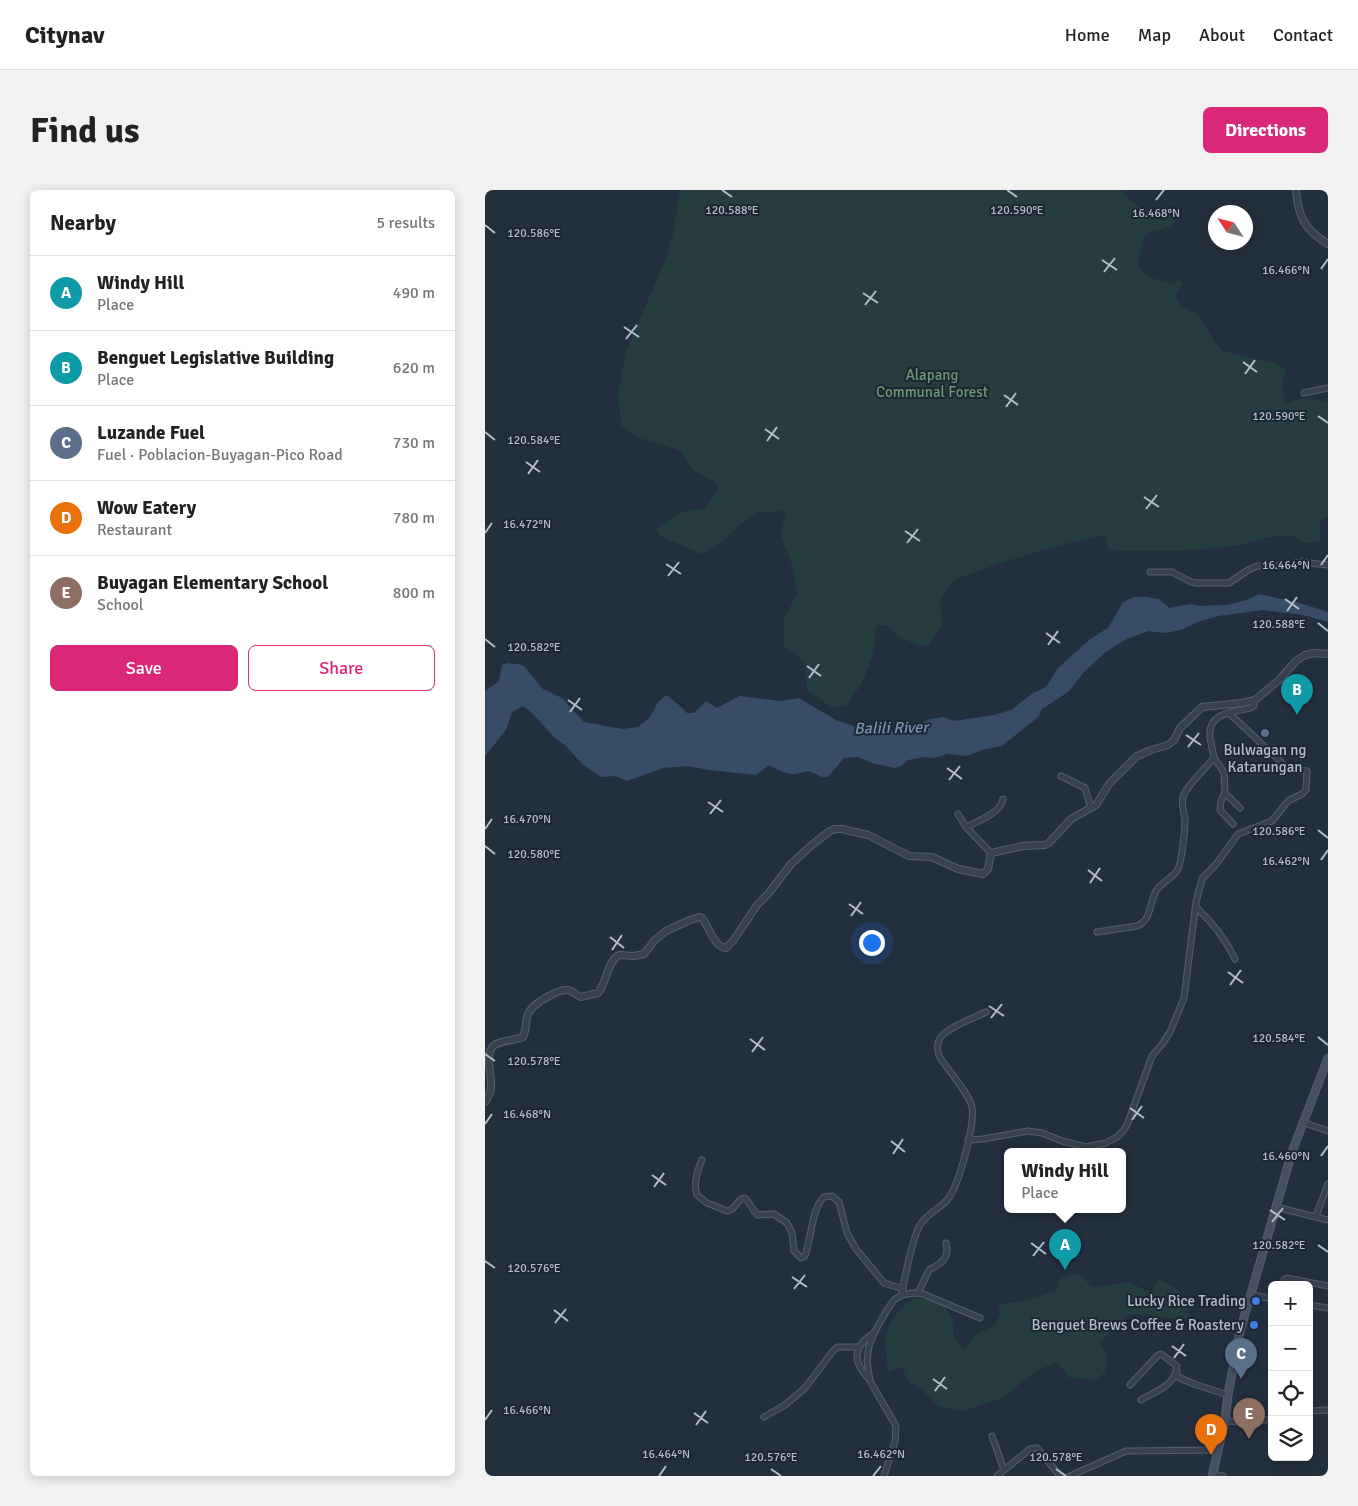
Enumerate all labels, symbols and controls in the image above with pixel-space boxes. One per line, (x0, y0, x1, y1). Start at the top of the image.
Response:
text: Citynav (25, 20, 104, 50)
text: Home (1065, 24, 1110, 46)
text: Map (1138, 24, 1171, 46)
text: About (1199, 24, 1245, 46)
text: Contact (1273, 24, 1333, 46)
button: Directions (1203, 107, 1328, 153)
text: Find us (30, 109, 140, 152)
text: 120.588°E (705, 203, 759, 218)
text: 120.590°E (990, 203, 1044, 218)
north arrow (1208, 205, 1253, 250)
text: 16.468°N (1132, 206, 1180, 221)
text: Nearby (50, 210, 116, 236)
text: 5 results (376, 213, 435, 233)
text: 120.586°E (507, 226, 561, 241)
text: 16.466°N (1262, 263, 1310, 278)
text: Windy Hill (97, 271, 185, 295)
text: A (61, 283, 71, 303)
text: 490 m (393, 283, 435, 303)
text: Place (97, 295, 134, 315)
text: Benguet Legislative Building (97, 346, 334, 370)
text: B (61, 358, 71, 378)
text: 620 m (393, 358, 435, 378)
park label: Alapang Communal Forest (876, 366, 988, 401)
text: Place (97, 370, 134, 390)
text: 120.590°E (1252, 409, 1306, 424)
text: Luzande Fuel (97, 421, 205, 445)
text: C (61, 433, 71, 453)
text: 730 m (393, 433, 435, 453)
text: 120.584°E (507, 433, 561, 448)
text: Fuel · Poblacion-Buyagan-Pico Road (97, 445, 343, 465)
text: Wow Eatery (97, 496, 196, 520)
text: D (61, 508, 71, 528)
text: 780 m (393, 508, 435, 528)
text: 16.472°N (503, 517, 551, 532)
text: Restaurant (97, 520, 172, 540)
text: 16.464°N (1262, 558, 1310, 573)
text: Buyagan Elementary School (97, 571, 328, 595)
text: E (61, 583, 71, 603)
text: 800 m (393, 583, 435, 603)
text: School (97, 595, 143, 615)
text: 120.588°E (1252, 617, 1306, 632)
text: 120.582°E (507, 640, 561, 655)
button: Save (50, 645, 238, 691)
button: Share (248, 645, 435, 691)
pin: B (1281, 674, 1313, 715)
water label: Balili River (854, 717, 930, 739)
marker: Bulwagan ng Katarungan (1259, 727, 1271, 739)
place label: Bulwagan ng Katarungan (1224, 741, 1307, 776)
text: 16.470°N (503, 812, 551, 827)
text: 120.586°E (1252, 824, 1306, 839)
text: 120.580°E (507, 847, 561, 862)
text: 16.462°N (1262, 854, 1310, 869)
your location (859, 930, 885, 956)
text: 120.584°E (1252, 1031, 1306, 1046)
text: 120.578°E (507, 1054, 561, 1069)
text: 16.468°N (503, 1107, 551, 1122)
popup (1004, 1148, 1126, 1213)
text: 16.460°N (1262, 1149, 1310, 1164)
text: Windy Hill (1021, 1159, 1109, 1183)
text: Place (1021, 1183, 1059, 1203)
pin: A (1049, 1229, 1081, 1270)
text: 120.582°E (1252, 1238, 1306, 1253)
text: 120.576°E (507, 1261, 561, 1276)
map controls (1268, 1281, 1313, 1461)
button: + (1268, 1281, 1313, 1326)
place label: Lucky Rice Trading (1127, 1292, 1246, 1310)
marker: Lucky Rice Trading (1250, 1295, 1262, 1307)
place label: Benguet Brews Coffee & Roastery (1032, 1316, 1244, 1334)
marker: Benguet Brews Coffee & Roastery (1248, 1319, 1260, 1331)
button: − (1268, 1326, 1313, 1371)
pin: C (1225, 1338, 1257, 1379)
button: locate (1268, 1371, 1313, 1416)
pin: E (1233, 1398, 1265, 1439)
text: 16.466°N (503, 1403, 551, 1418)
pin: D (1195, 1414, 1227, 1455)
button: layers (1268, 1416, 1313, 1461)
text: 16.464°N (642, 1447, 690, 1462)
text: 16.462°N (857, 1447, 905, 1462)
text: 120.576°E (744, 1450, 798, 1465)
text: 120.578°E (1029, 1450, 1083, 1465)

